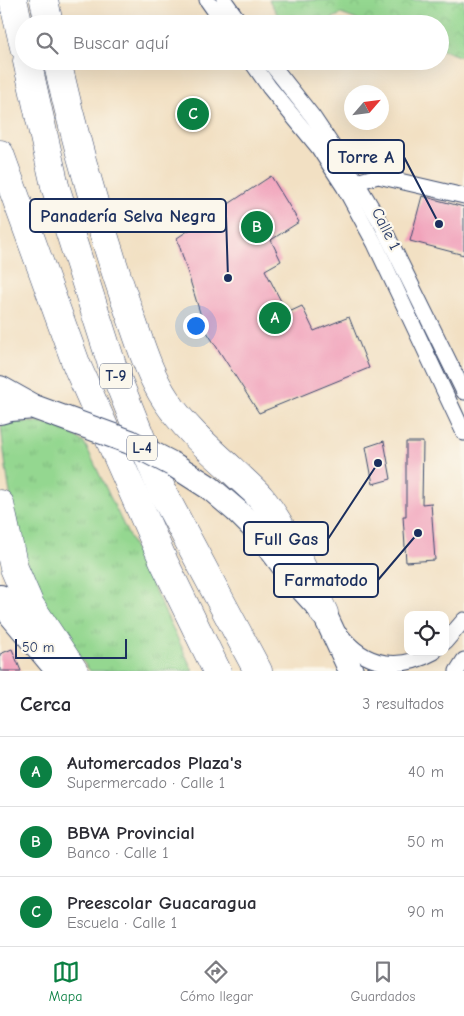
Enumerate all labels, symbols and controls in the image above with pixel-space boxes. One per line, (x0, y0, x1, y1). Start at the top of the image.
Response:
search box (15, 15, 449, 70)
icon: search (33, 29, 61, 57)
text: Buscar aquí (73, 32, 169, 54)
north arrow (344, 85, 389, 130)
pin: C (177, 95, 209, 133)
callout: Torre A (328, 140, 404, 173)
text: Torre A (338, 147, 394, 168)
callout: Panadería Selva Negra (30, 199, 226, 232)
street label: Calle 1 (368, 205, 404, 253)
text: Panadería Selva Negra (40, 206, 216, 227)
pin: B (241, 208, 273, 246)
pin: A (259, 299, 291, 337)
your location (183, 313, 209, 339)
road number: T-9 (100, 364, 132, 388)
road number: L-4 (127, 436, 157, 460)
callout: Full Gas (244, 522, 328, 555)
text: Full Gas (254, 529, 318, 550)
callout: Farmatodo (274, 564, 378, 597)
text: Farmatodo (284, 570, 368, 591)
map controls (404, 611, 449, 656)
button: locate (404, 611, 449, 656)
scale bar (15, 636, 128, 659)
text: 50 m (22, 639, 54, 656)
text: Cerca (20, 692, 71, 716)
text: 3 resultados (362, 695, 444, 713)
text: Automercados Plaza's (67, 752, 242, 774)
text: A (32, 763, 40, 781)
text: 40 m (408, 763, 444, 781)
text: Supermercado · Calle 1 (67, 774, 225, 792)
text: BBVA Provincial (67, 822, 195, 844)
text: B (31, 833, 41, 851)
text: 50 m (407, 833, 444, 851)
text: Banco · Calle 1 (67, 844, 169, 862)
text: Preescolar Guacaragua (67, 892, 257, 914)
text: C (31, 903, 41, 921)
text: 90 m (407, 903, 444, 921)
text: Escuela · Calle 1 (67, 914, 177, 932)
tab: Mapa (49, 958, 82, 1005)
tab: Cómo llegar (180, 958, 253, 1005)
tab: Guardados (350, 958, 415, 1005)

